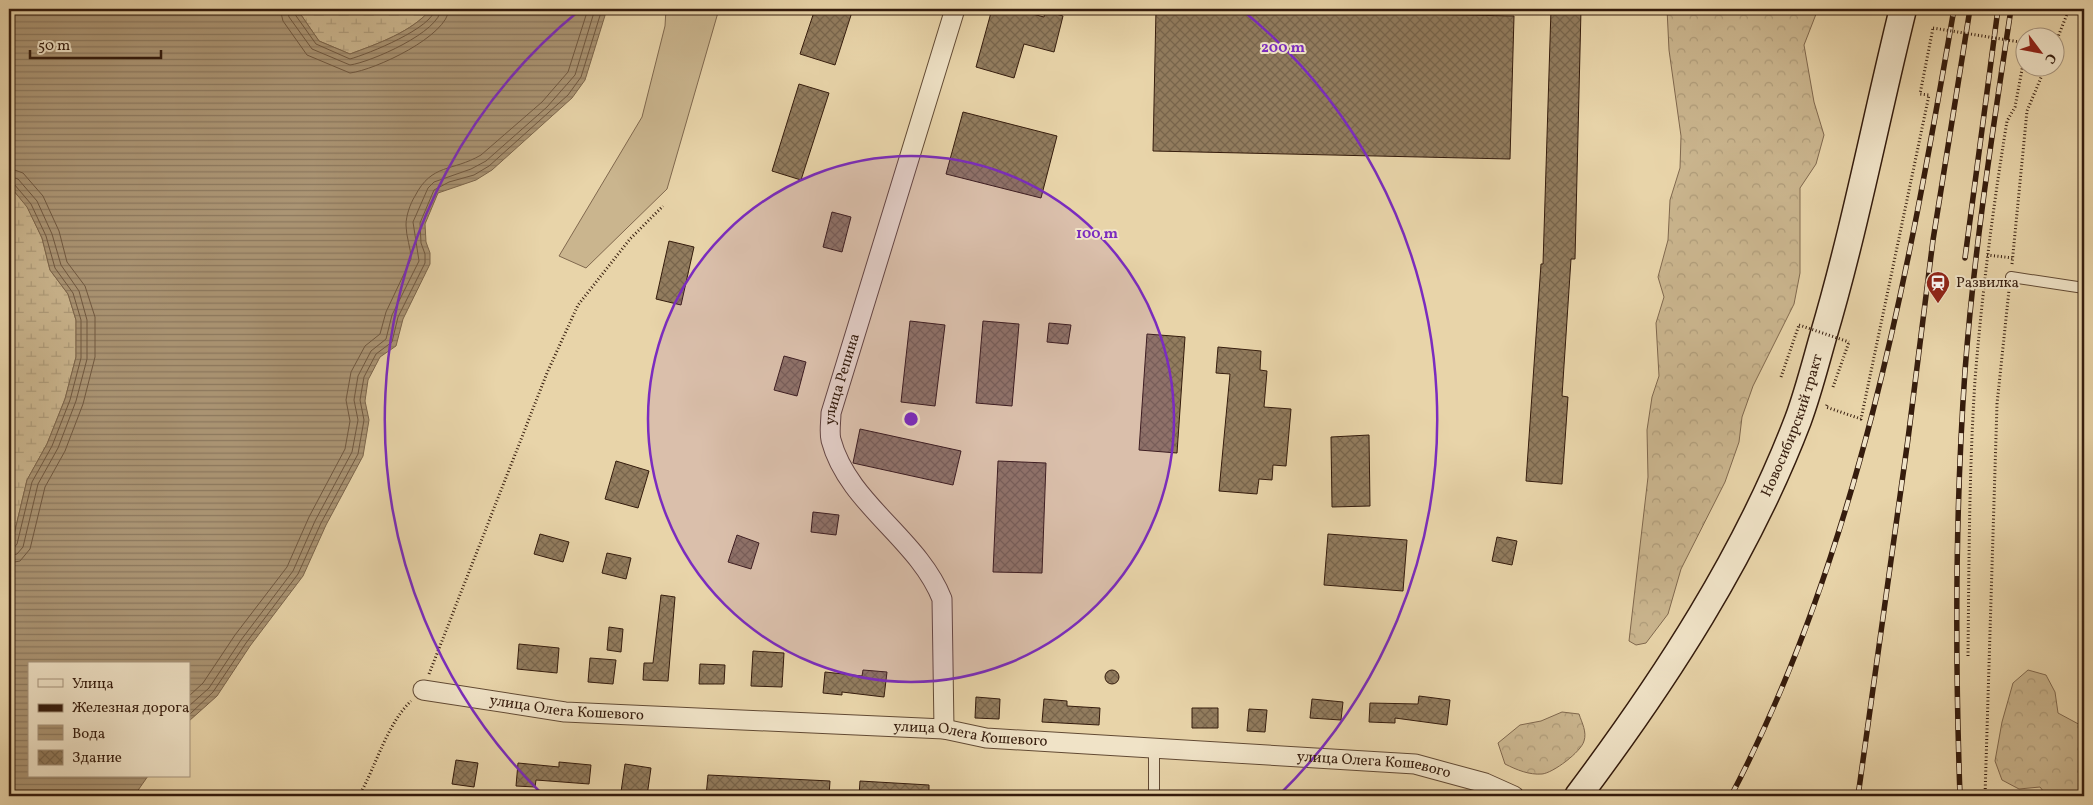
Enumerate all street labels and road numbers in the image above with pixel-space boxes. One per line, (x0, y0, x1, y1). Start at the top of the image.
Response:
street label: улица Репина (820, 331, 865, 426)
street label: Новосибирский тракт (1756, 351, 1828, 500)
street label: улица Олега Кошевого (488, 690, 644, 726)
street label: улица Олега Кошевого (893, 716, 1048, 752)
street label: улица Олега Кошевого (1296, 746, 1453, 784)

